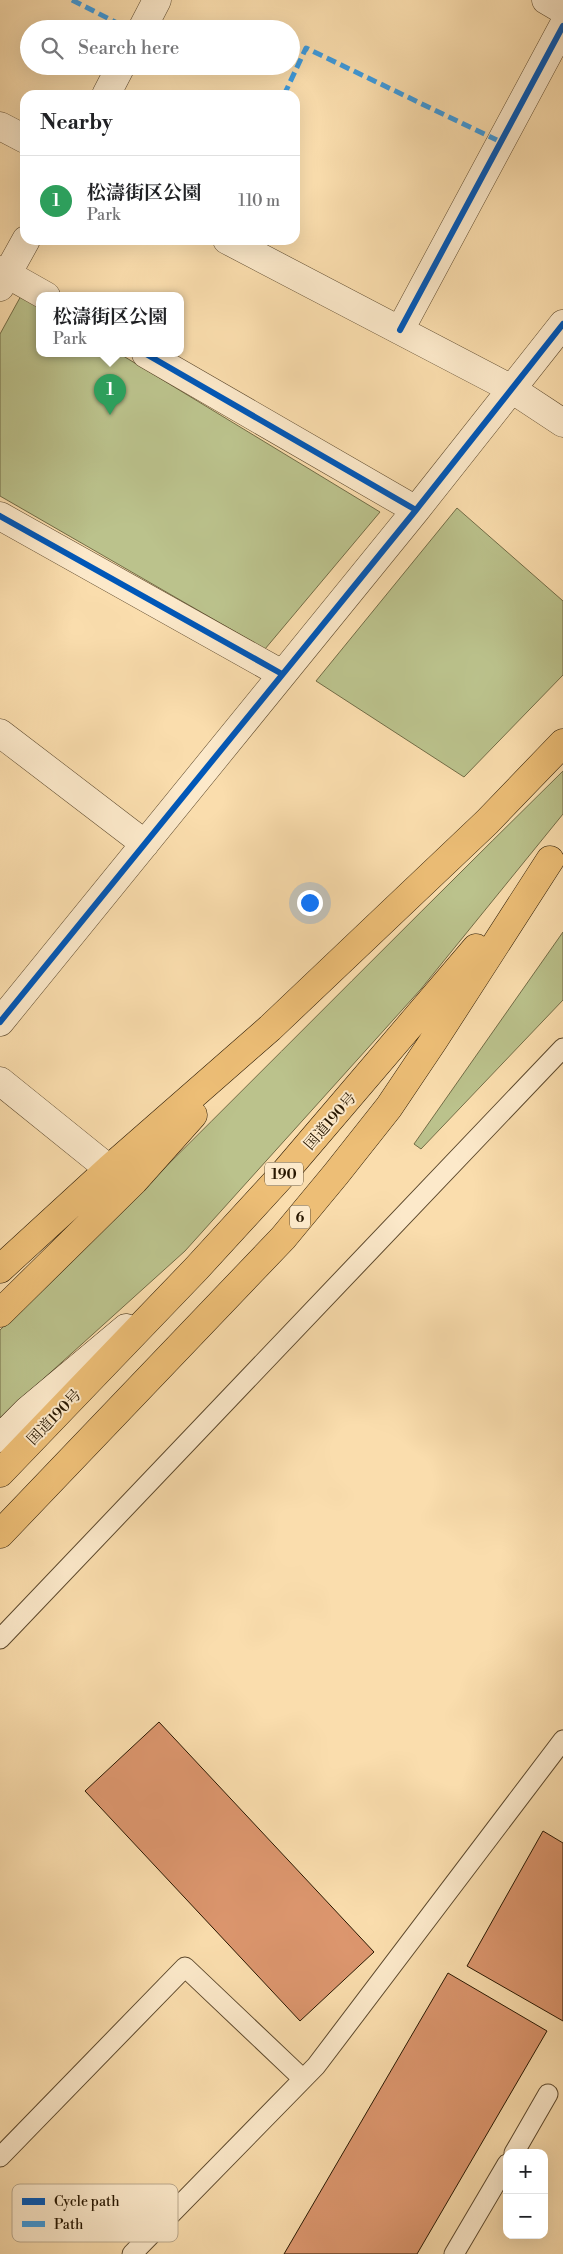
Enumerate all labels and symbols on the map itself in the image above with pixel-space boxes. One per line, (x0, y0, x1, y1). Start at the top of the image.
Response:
pin: 1 (94, 374, 126, 415)
your location (297, 890, 323, 916)
street label: 国道190号 (300, 1089, 360, 1154)
road number: 190 (265, 1162, 303, 1186)
road number: 6 (290, 1206, 310, 1228)
street label: 国道190号 (23, 1386, 85, 1449)
legend (12, 2184, 178, 2242)
text: Cycle path (54, 2193, 120, 2211)
text: Path (54, 2216, 84, 2234)

